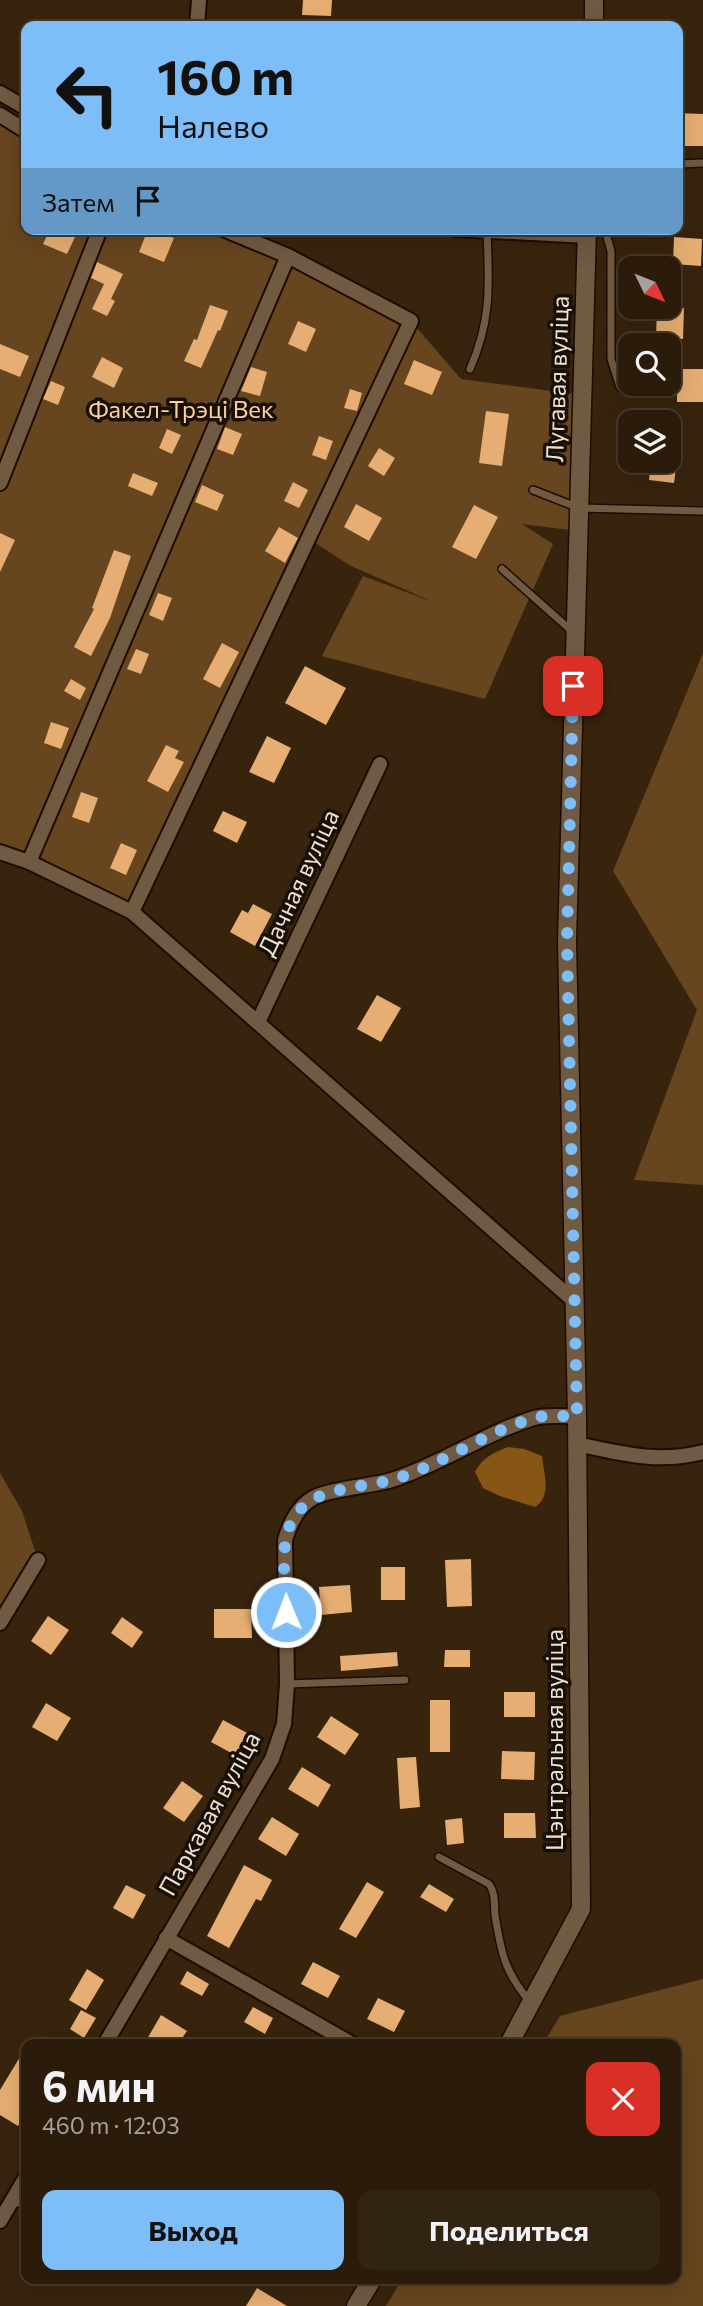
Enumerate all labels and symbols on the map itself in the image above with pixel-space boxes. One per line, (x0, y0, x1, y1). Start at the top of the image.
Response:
north arrow (618, 256, 681, 318)
street label: Лугавая вуліца (539, 295, 574, 463)
park label: Факел-Трэці Век (88, 394, 274, 423)
pin (543, 656, 603, 716)
street label: Дачная вуліца (251, 805, 344, 960)
position arrow (249, 1575, 323, 1649)
street label: Цэнтральная вуліца (539, 1629, 568, 1851)
street label: Паркавая вуліца (152, 1726, 266, 1900)

